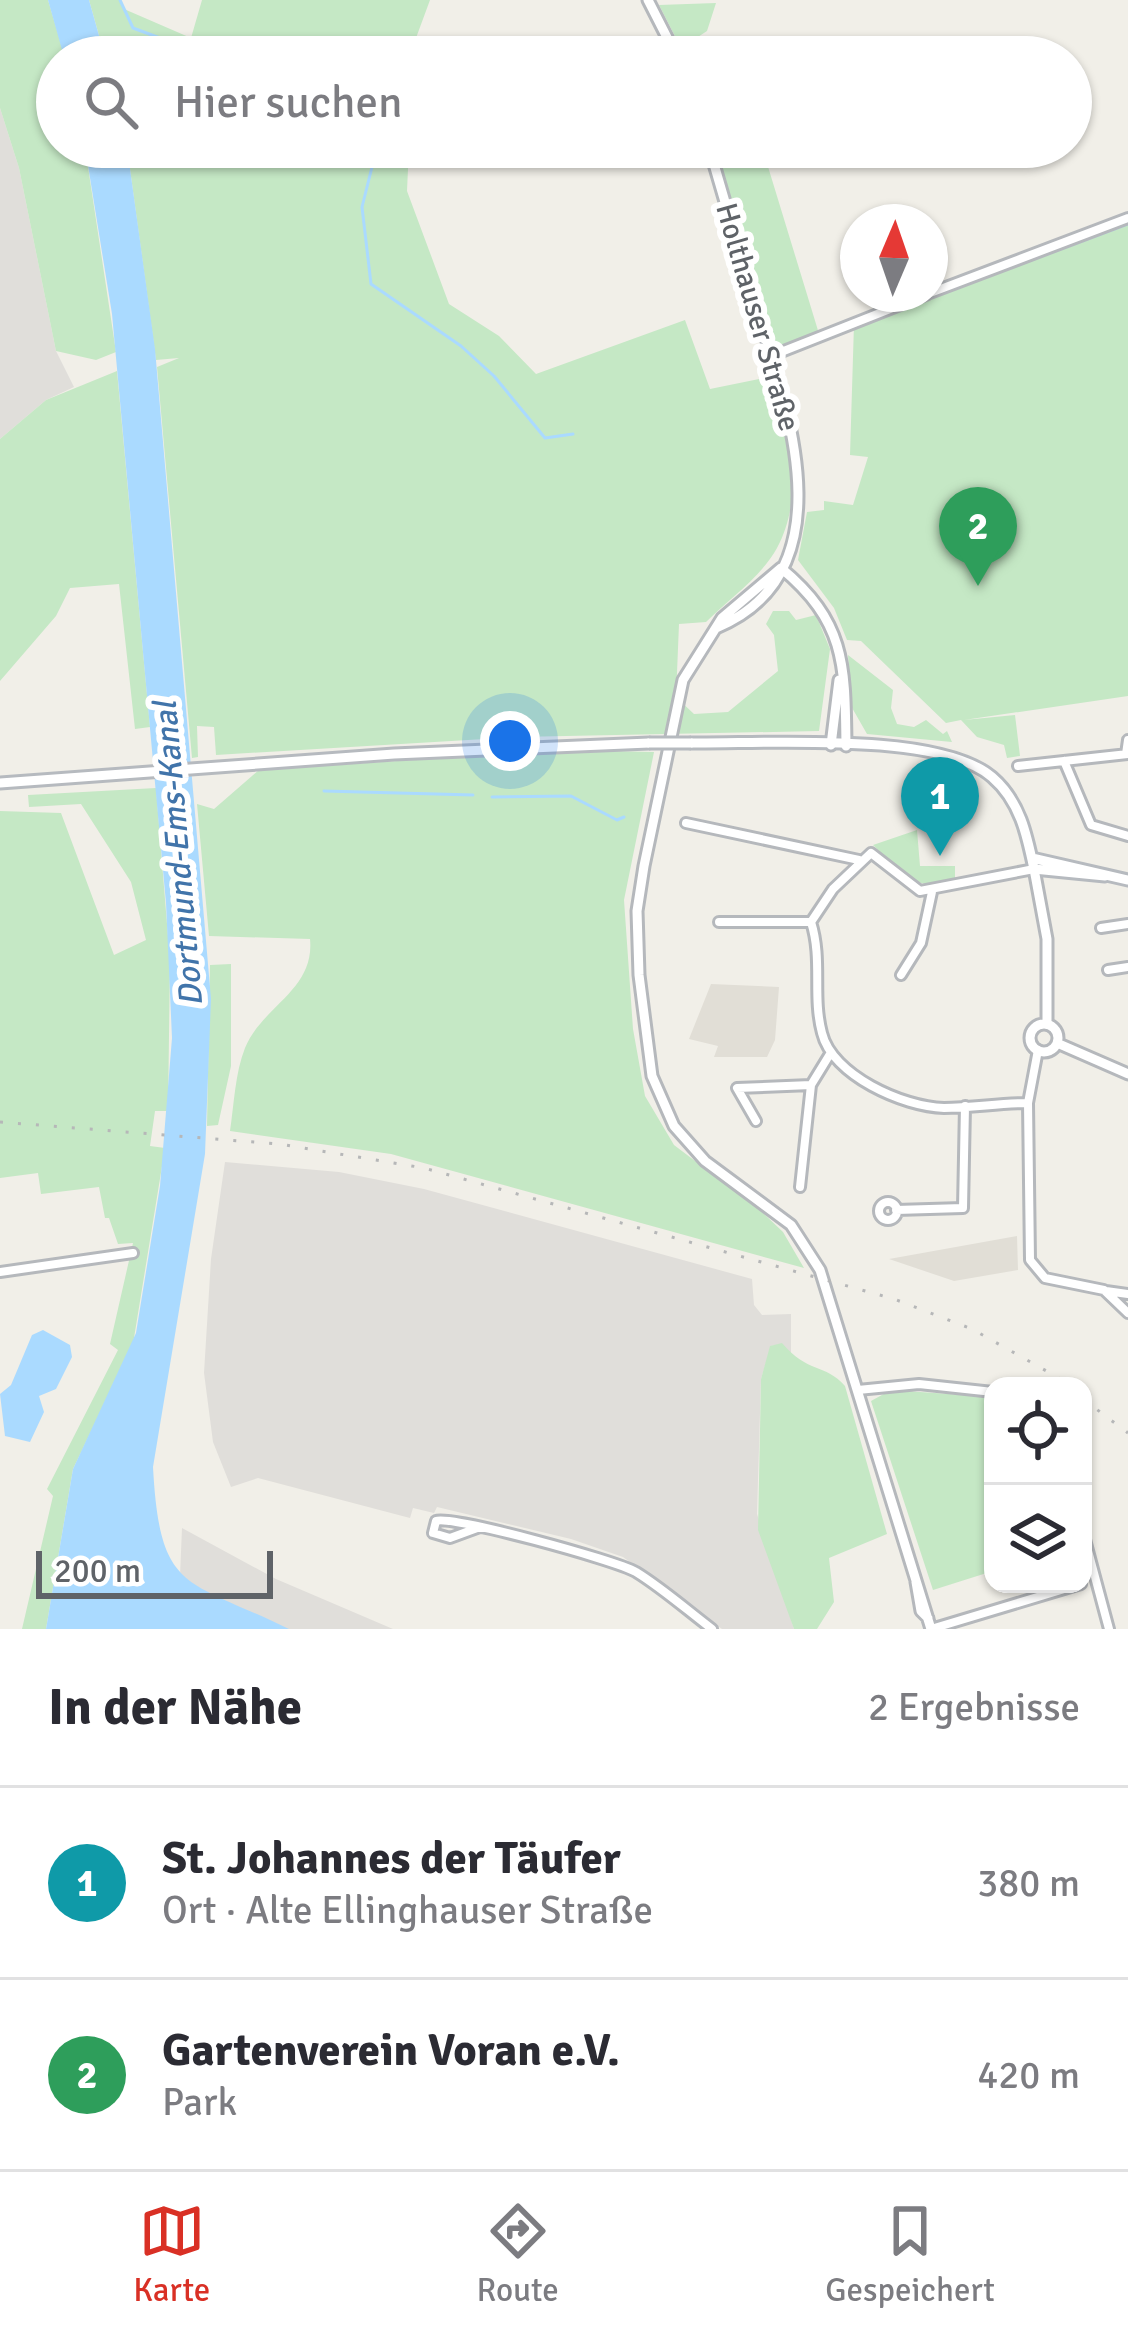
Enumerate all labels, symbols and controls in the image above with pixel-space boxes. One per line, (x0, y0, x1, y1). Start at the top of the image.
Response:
search box (36, 36, 1092, 168)
icon: search (78, 69, 144, 135)
text: Hier suchen (174, 75, 403, 130)
street label: Holthauser Straße (707, 199, 808, 435)
north arrow (840, 204, 948, 312)
pin: 2 (939, 487, 1017, 586)
water label: Dortmund-Ems-Kanal (145, 697, 212, 1008)
your location (480, 711, 540, 771)
pin: 1 (901, 757, 979, 856)
map controls (984, 1377, 1092, 1593)
button: locate (984, 1377, 1092, 1485)
button: layers (984, 1485, 1092, 1593)
scale bar (36, 1545, 273, 1598)
text: 200 m (54, 1551, 141, 1592)
text: In der Nähe (48, 1676, 302, 1739)
text: 2 Ergebnisse (868, 1683, 1080, 1731)
text: St. Johannes der Täufer (162, 1831, 621, 1886)
text: 1 (76, 1859, 98, 1907)
text: 380 m (977, 1859, 1080, 1907)
text: Ort · Alte Ellinghauser Straße (162, 1886, 653, 1934)
text: Gartenverein Voran e.V. (162, 2023, 620, 2078)
text: 2 (76, 2051, 98, 2099)
text: 420 m (977, 2051, 1080, 2099)
text: Park (162, 2078, 237, 2126)
tab: Karte (133, 2198, 210, 2311)
tab: Route (477, 2198, 559, 2311)
tab: Gespeichert (825, 2198, 995, 2311)

